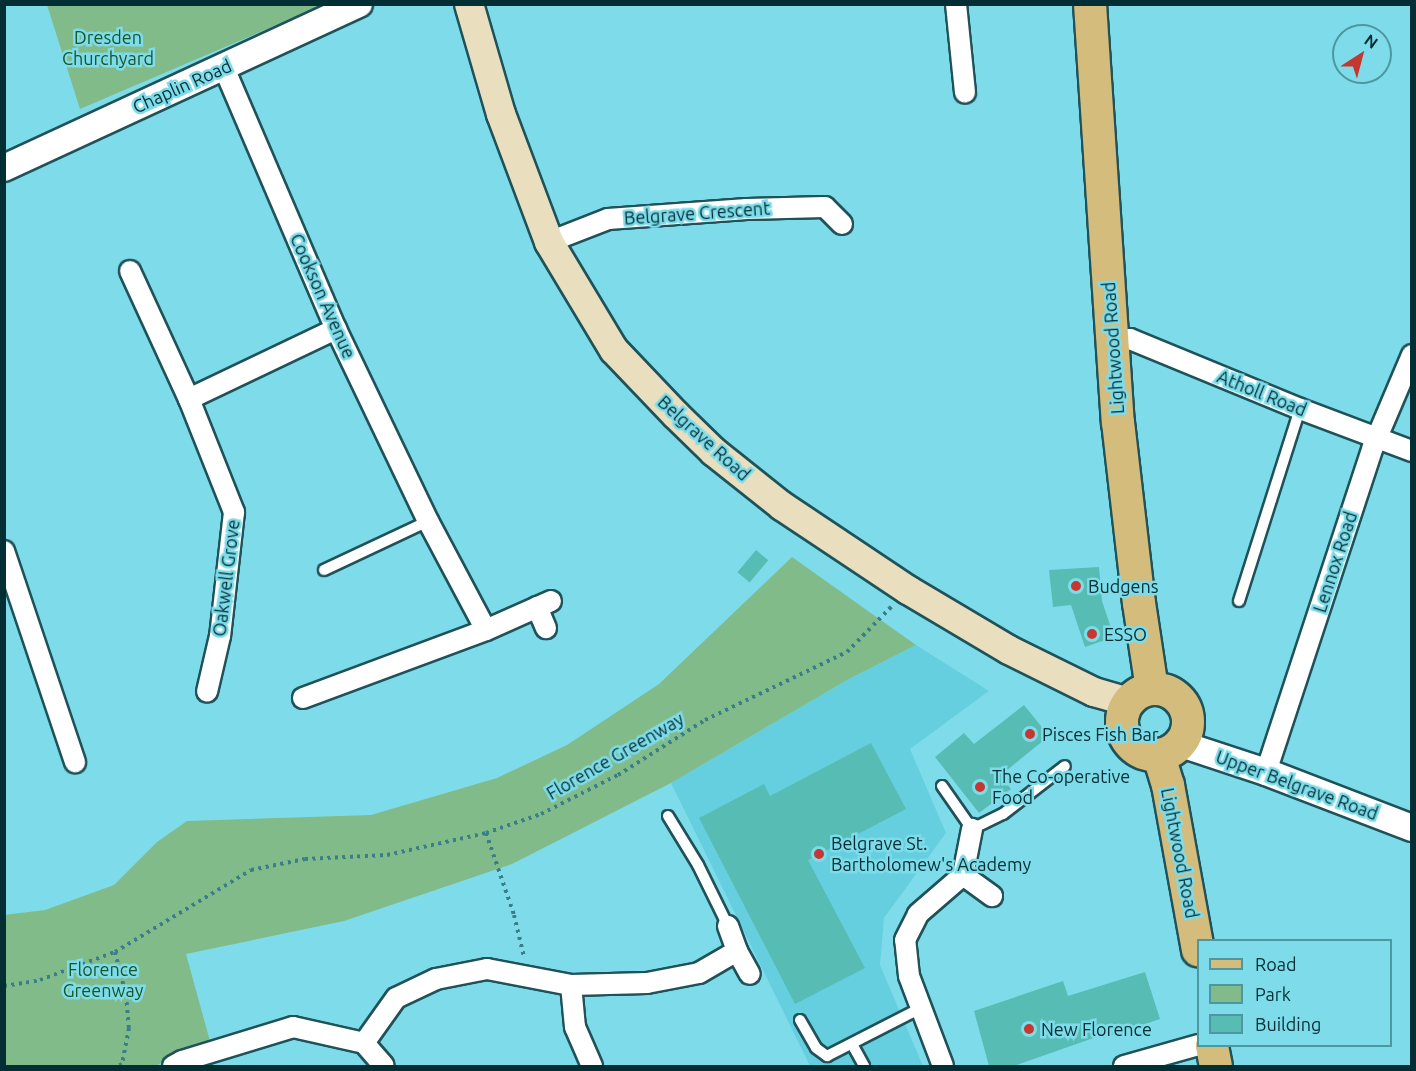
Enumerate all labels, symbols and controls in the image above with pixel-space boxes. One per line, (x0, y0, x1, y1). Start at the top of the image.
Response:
north arrow (1332, 24, 1392, 84)
park label: Dresden Churchyard (62, 27, 154, 70)
text: N (1361, 30, 1382, 52)
street label: Chaplin Road (129, 55, 235, 117)
street label: Belgrave Crescent (623, 197, 771, 229)
street label: Cookson Avenue (286, 230, 360, 362)
street label: Lightwood Road (1098, 281, 1128, 415)
street label: Atholl Road (1214, 365, 1310, 421)
street label: Belgrave Road (653, 391, 755, 485)
street label: Lennox Road (1309, 509, 1361, 615)
street label: Oakwell Grove (208, 518, 244, 638)
place label: Budgens (1088, 575, 1159, 597)
marker: Budgens (1069, 579, 1083, 593)
place label: ESSO (1104, 623, 1147, 645)
marker: ESSO (1085, 627, 1099, 641)
street label: Florence Greenway (543, 708, 687, 804)
place label: Pisces Fish Bar (1042, 723, 1159, 745)
marker: Pisces Fish Bar (1023, 727, 1037, 741)
street label: Upper Belgrave Road (1213, 746, 1381, 824)
place label: The Co-operative Food (992, 766, 1130, 808)
marker: The Co-operative Food (973, 780, 987, 794)
street label: Lightwood Road (1157, 786, 1203, 920)
place label: Belgrave St. Bartholomew's Academy (831, 833, 1031, 876)
marker: Belgrave St. Bartholomew's Academy (812, 847, 826, 861)
legend (1197, 939, 1392, 1047)
text: Road (1255, 954, 1297, 974)
park label: Florence Greenway (63, 959, 143, 1002)
text: Park (1255, 984, 1291, 1004)
text: Building (1255, 1014, 1321, 1034)
place label: New Florence (1041, 1018, 1152, 1040)
marker: New Florence (1022, 1022, 1036, 1036)

